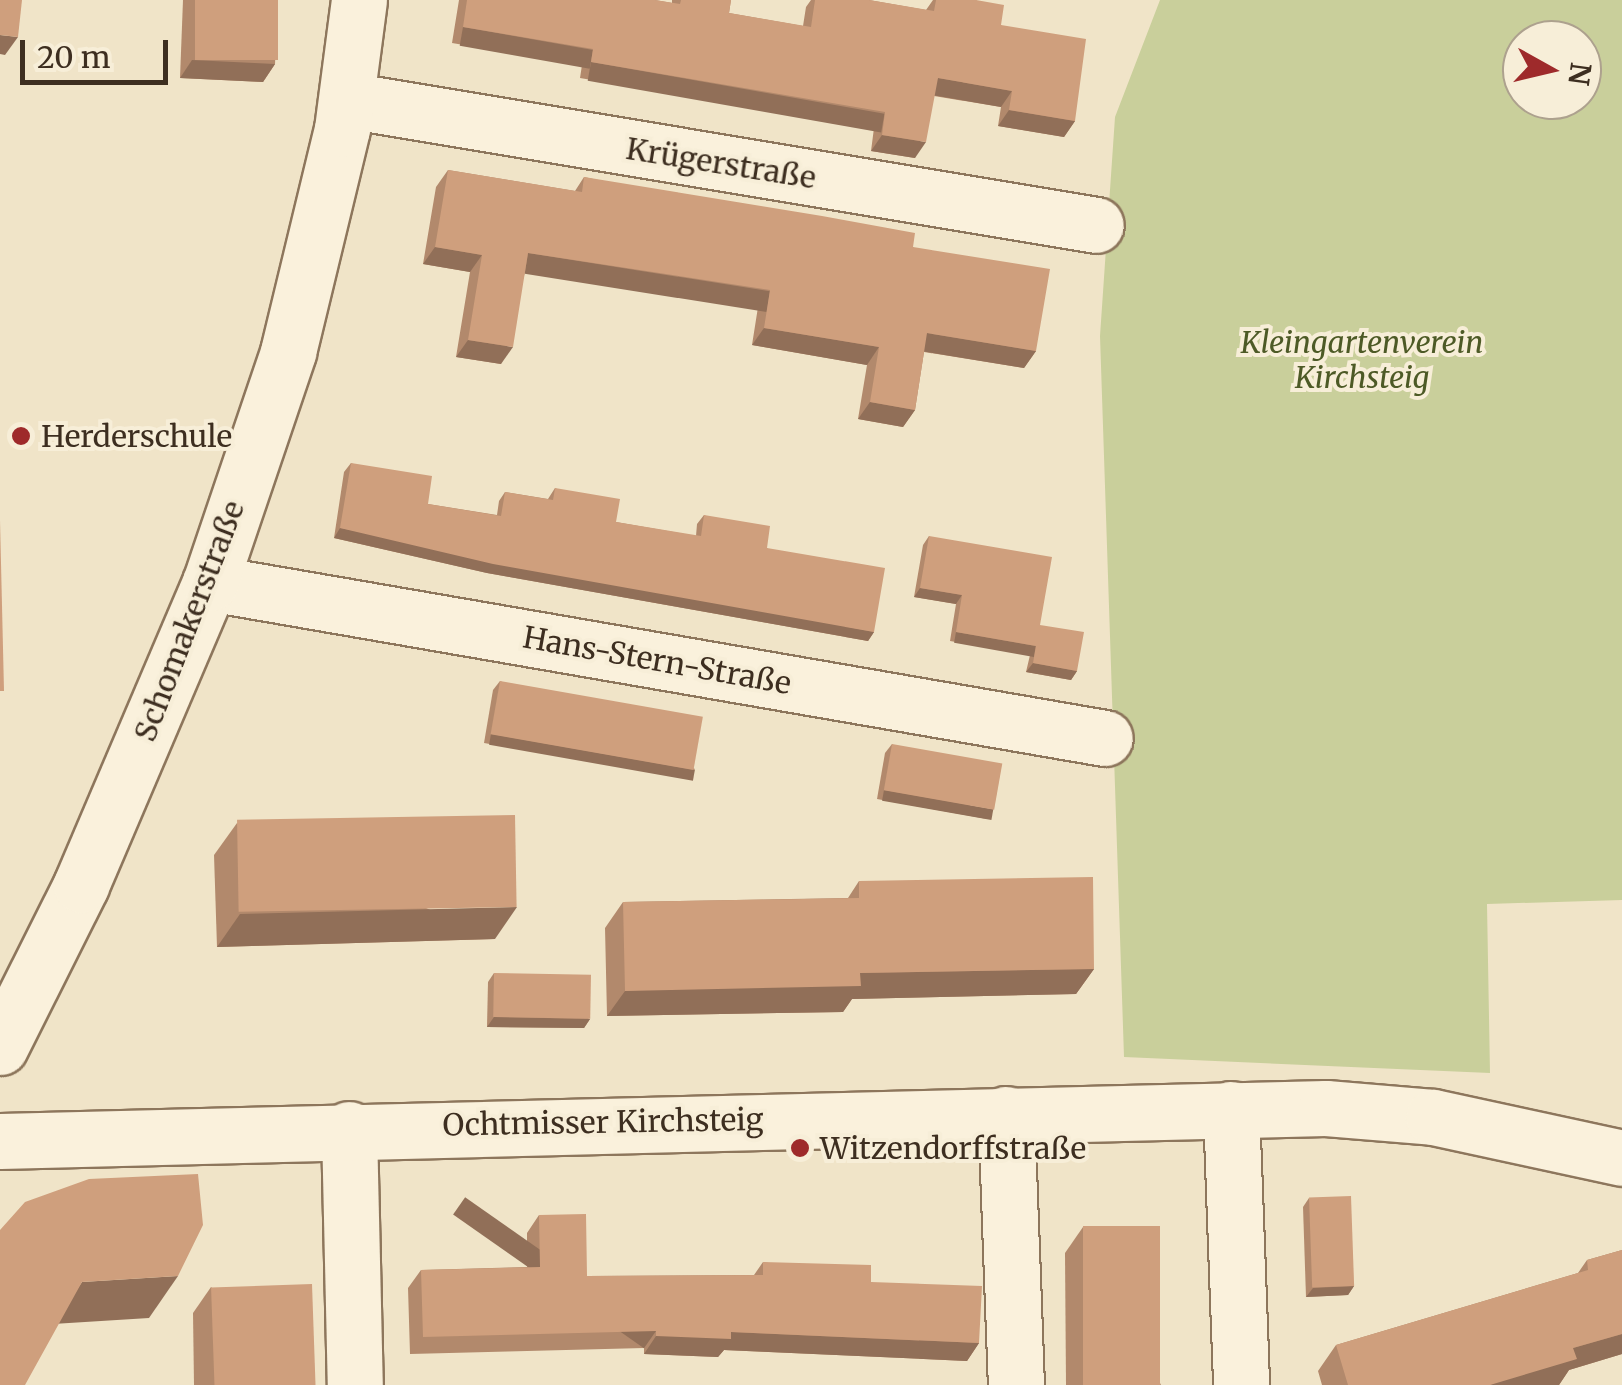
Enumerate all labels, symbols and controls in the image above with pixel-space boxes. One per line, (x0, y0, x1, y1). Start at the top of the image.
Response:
scale bar (25, 20, 172, 82)
north arrow (1502, 20, 1602, 120)
text: 20 m (37, 38, 110, 76)
text: N (1560, 60, 1599, 87)
street label: Krügerstraße (624, 130, 818, 196)
park label: Kleingartenverein Kirchsteig (1241, 324, 1483, 394)
place label: Herderschule (41, 418, 232, 454)
marker: Herderschule (10, 425, 32, 447)
street label: Schomakerstraße (127, 496, 251, 746)
street label: Hans-Stern-Straße (520, 619, 794, 701)
street label: Ochtmisser Kirchsteig (442, 1101, 764, 1143)
place label: Witzendorffstraße (820, 1130, 1086, 1166)
marker: Witzendorffstraße (789, 1137, 811, 1159)

